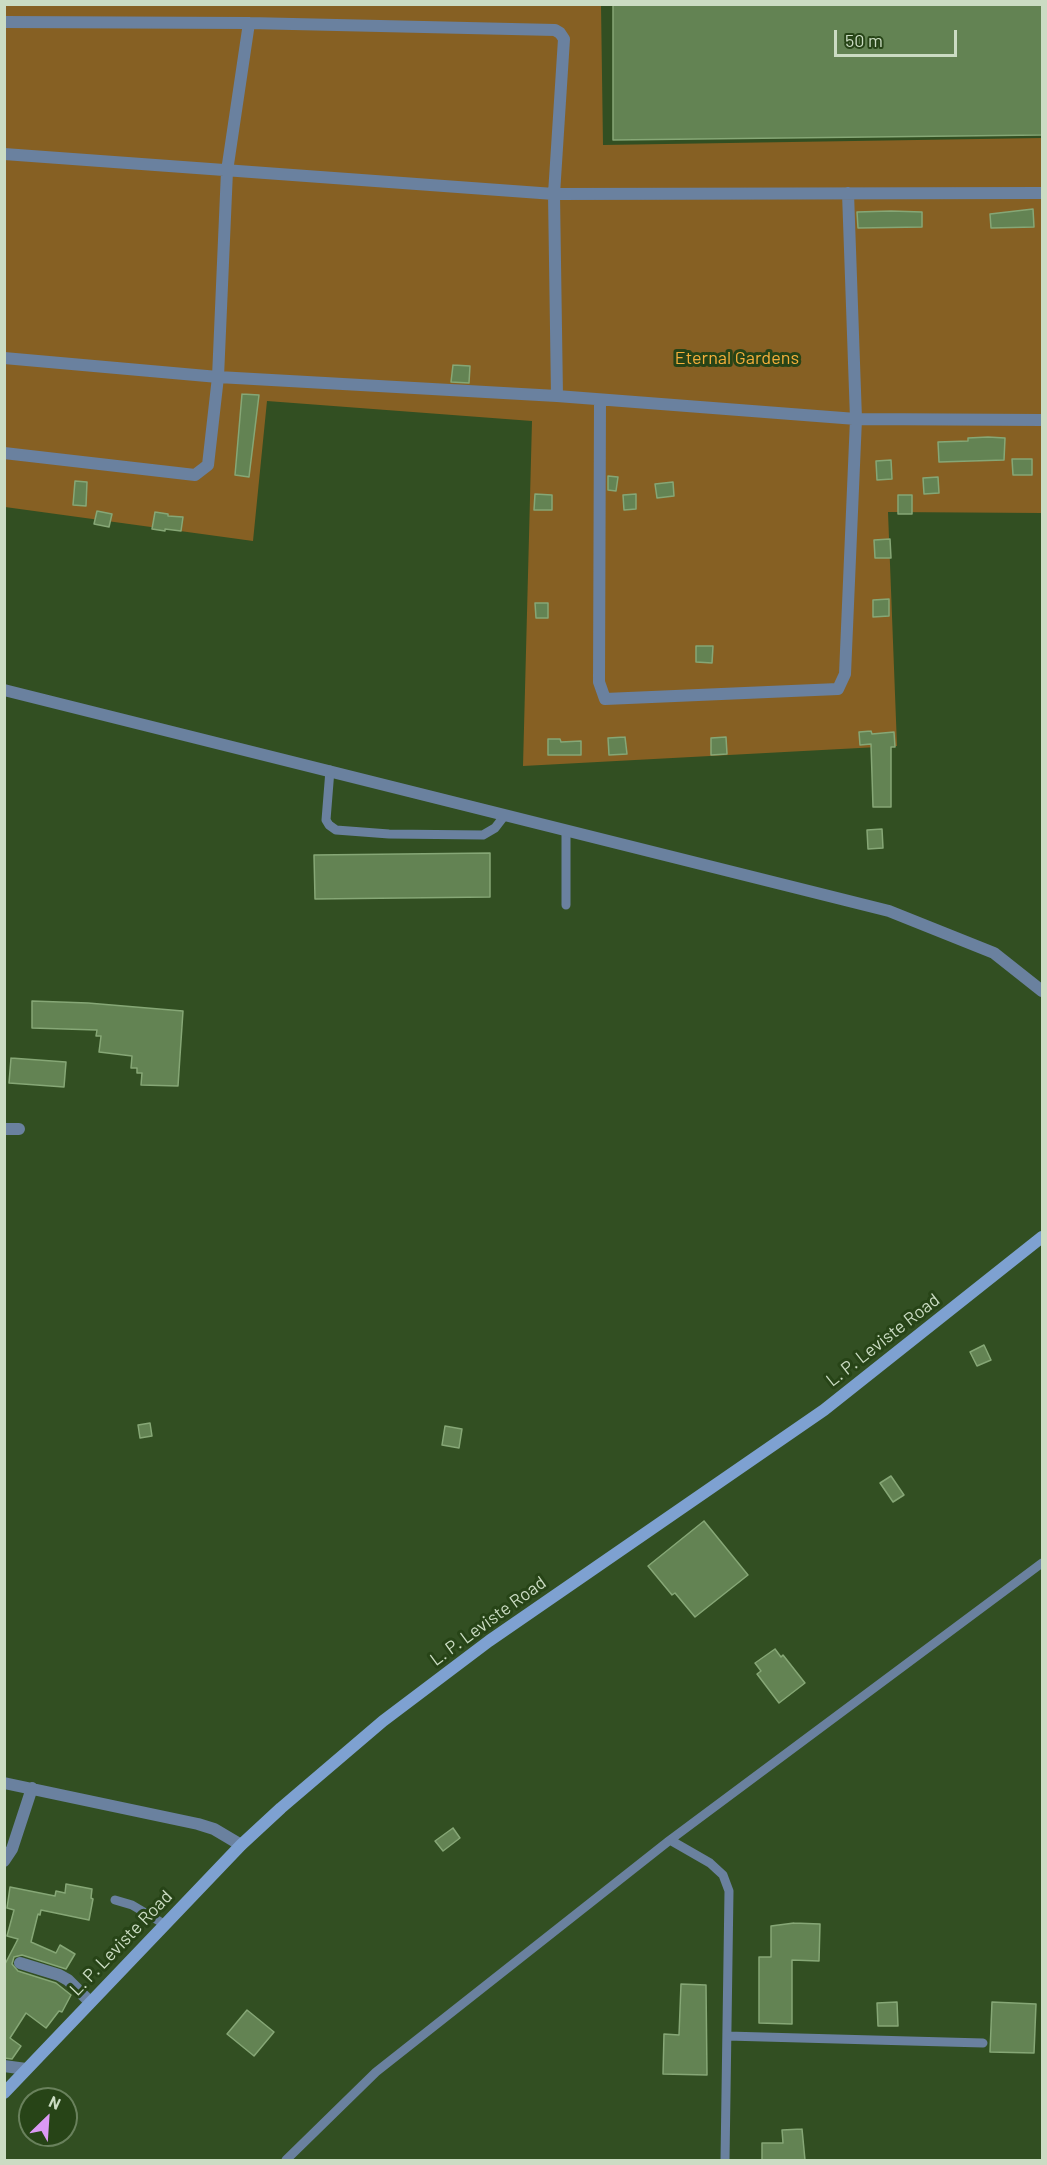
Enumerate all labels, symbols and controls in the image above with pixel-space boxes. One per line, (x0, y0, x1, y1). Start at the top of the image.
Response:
scale bar (837, 18, 960, 56)
text: 50 m (845, 29, 883, 51)
park label: Eternal Gardens (675, 347, 799, 369)
street label: L. P. Leviste Road (822, 1289, 944, 1391)
street label: L. P. Leviste Road (426, 1572, 550, 1670)
street label: L. P. Leviste Road (65, 1886, 177, 2000)
north arrow (18, 2087, 78, 2147)
text: N (46, 2091, 64, 2113)

